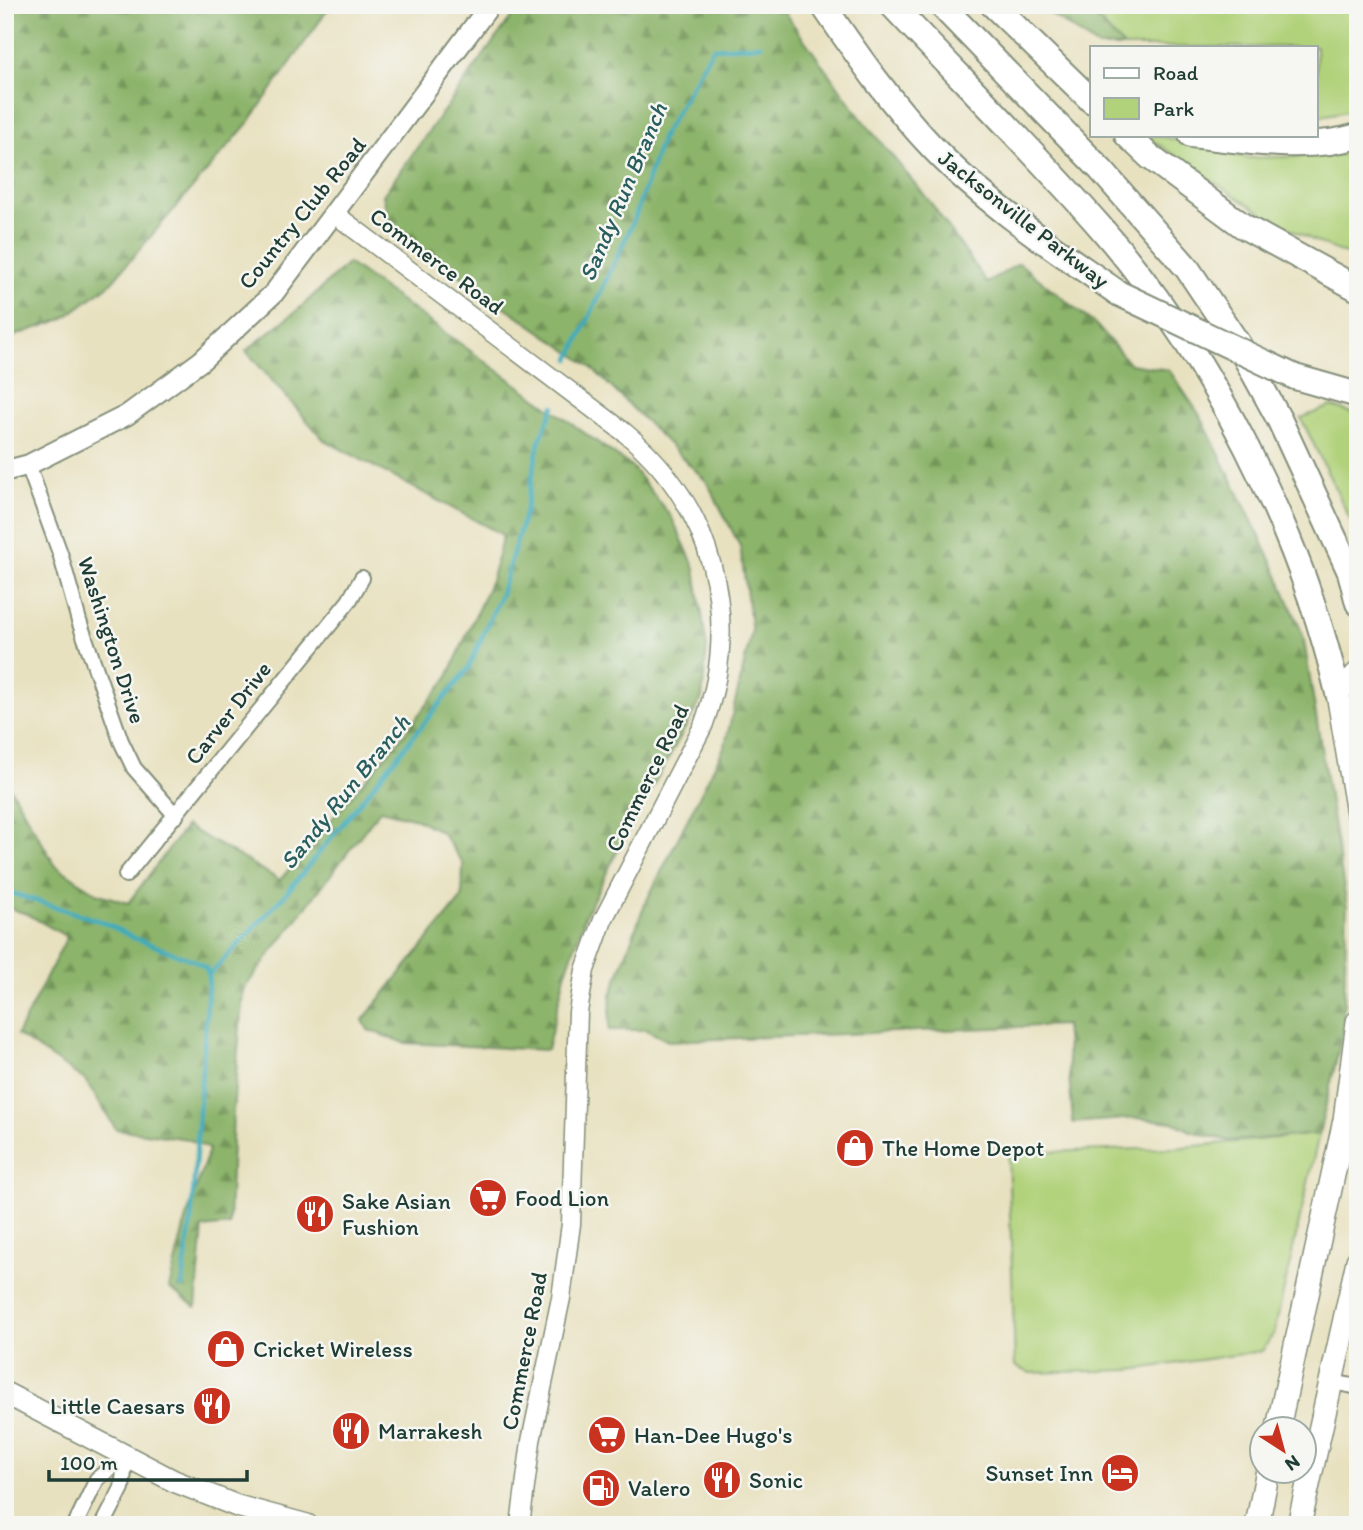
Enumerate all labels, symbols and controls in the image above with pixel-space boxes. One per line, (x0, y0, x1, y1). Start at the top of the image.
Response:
legend (1090, 46, 1318, 136)
text: Road (1153, 60, 1199, 85)
text: Park (1153, 96, 1195, 121)
water label: Sandy Run Branch (572, 98, 673, 285)
street label: Country Club Road (232, 131, 372, 295)
street label: Jacksonville Parkway (933, 144, 1115, 295)
street label: Commerce Road (364, 201, 510, 321)
street label: Washington Drive (72, 553, 152, 727)
street label: Carver Drive (179, 656, 277, 770)
street label: Commerce Road (599, 700, 695, 856)
water label: Sandy Run Branch (273, 708, 416, 875)
shop icon: The Home Depot (834, 1127, 876, 1169)
place label: The Home Depot (882, 1134, 1044, 1162)
supermarket icon: Food Lion (467, 1177, 509, 1219)
place label: Food Lion (515, 1184, 609, 1212)
place label: Sake Asian Fushion (342, 1187, 451, 1241)
restaurant icon: Sake Asian Fushion (294, 1193, 336, 1235)
street label: Commerce Road (495, 1269, 553, 1433)
shop icon: Cricket Wireless (205, 1328, 247, 1370)
place label: Cricket Wireless (253, 1335, 413, 1363)
restaurant icon: Little Caesars (191, 1385, 233, 1427)
place label: Little Caesars (50, 1392, 185, 1420)
restaurant icon: Marrakesh (330, 1410, 372, 1452)
supermarket icon: Han-Dee Hugo's (586, 1414, 628, 1456)
north arrow (1248, 1414, 1318, 1484)
place label: Marrakesh (378, 1417, 482, 1445)
place label: Han-Dee Hugo's (634, 1421, 793, 1449)
scale bar (49, 1439, 247, 1483)
text: 100 m (60, 1450, 118, 1475)
text: N (1281, 1450, 1305, 1476)
hotel icon: Sunset Inn (1099, 1452, 1141, 1494)
restaurant icon: Sonic (701, 1459, 743, 1501)
place label: Sunset Inn (986, 1459, 1093, 1487)
place label: Sonic (749, 1466, 803, 1494)
fuel station icon: Valero (580, 1467, 622, 1509)
place label: Valero (628, 1474, 690, 1502)

